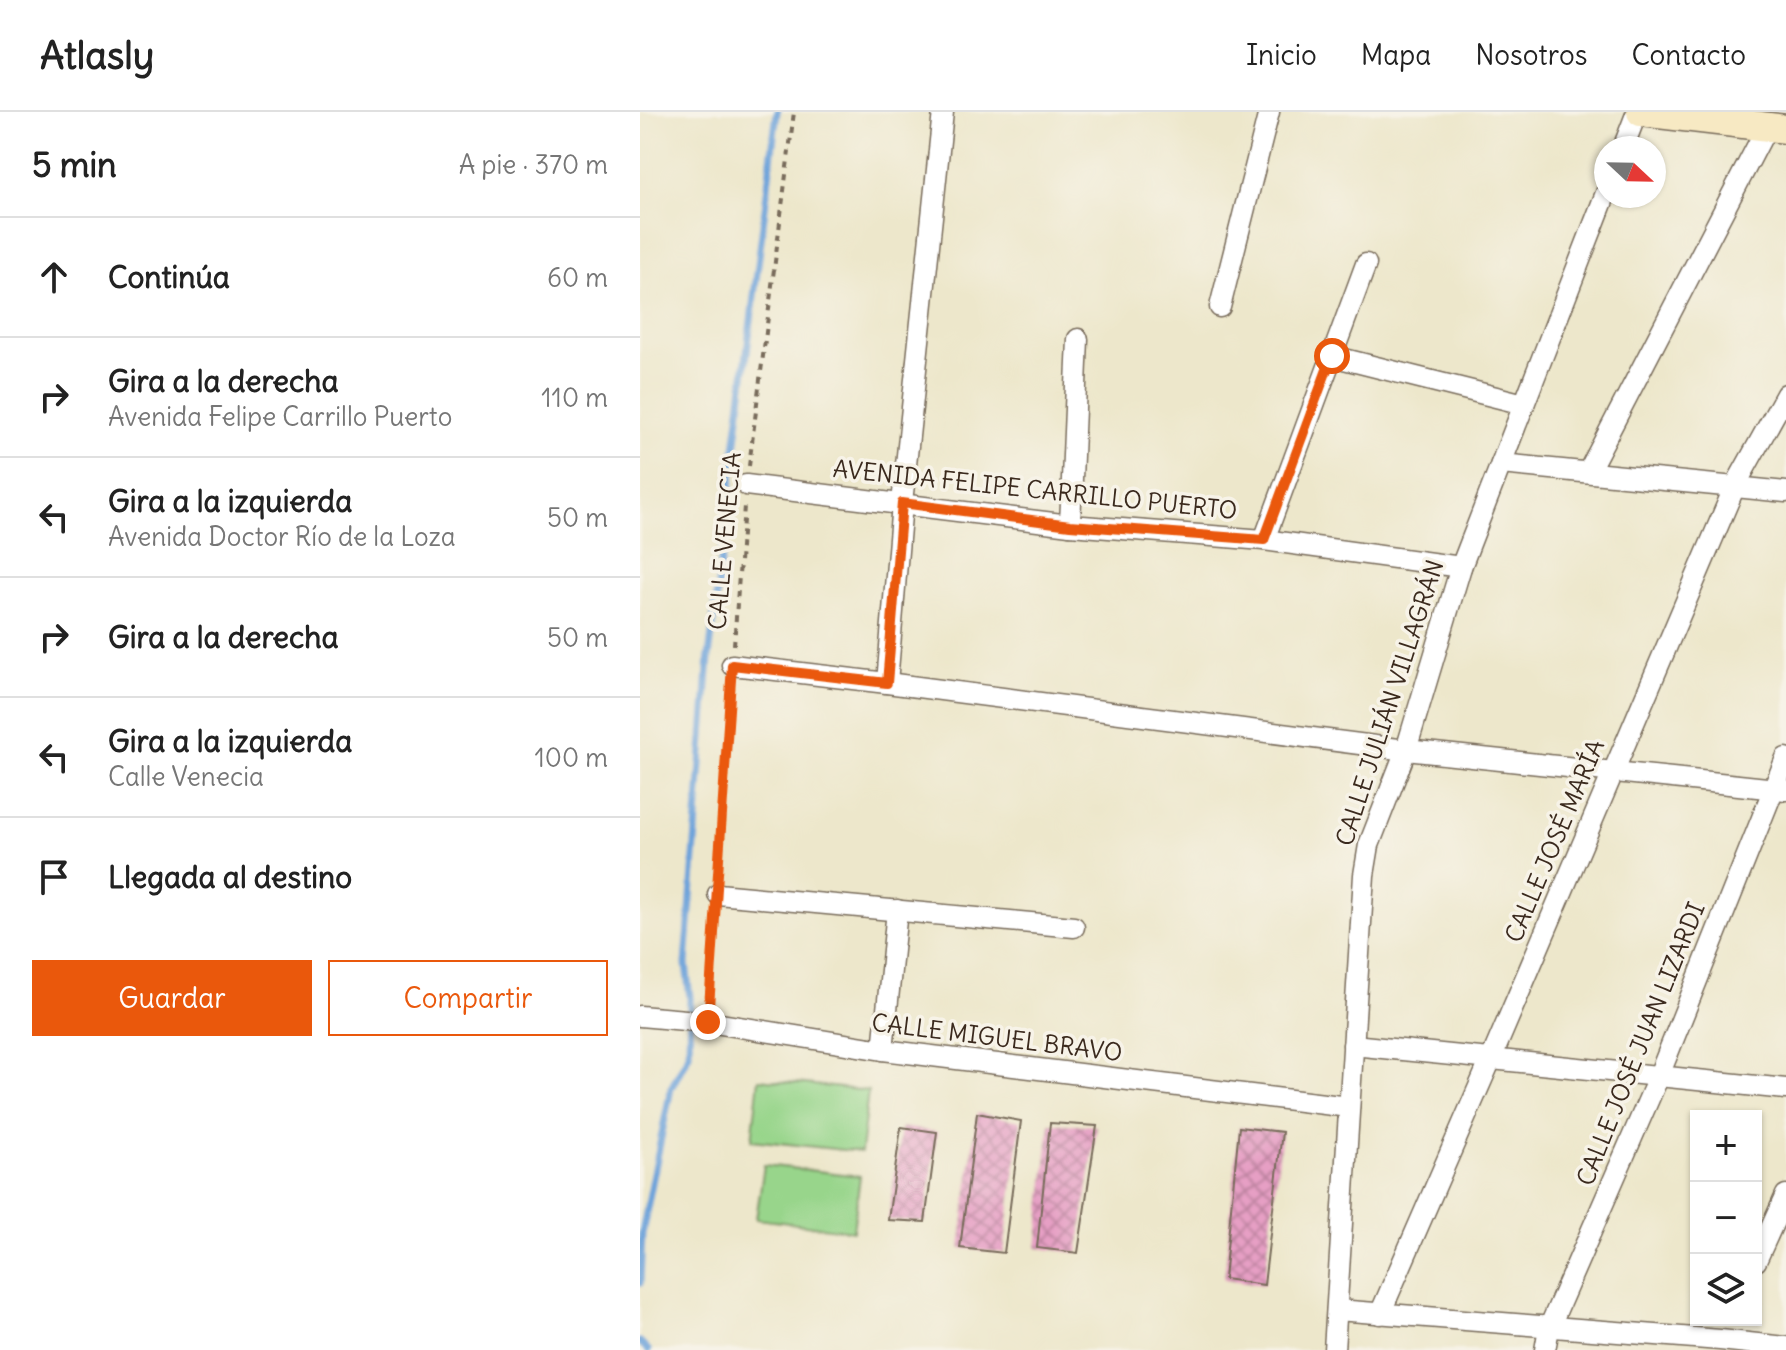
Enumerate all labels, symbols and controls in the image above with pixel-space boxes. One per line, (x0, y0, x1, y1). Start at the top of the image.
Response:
text: Atlasly (40, 32, 154, 79)
text: Inicio (1246, 37, 1317, 73)
text: Mapa (1361, 37, 1431, 73)
text: Nosotros (1475, 37, 1587, 73)
text: Contacto (1631, 37, 1746, 73)
north arrow (1594, 136, 1666, 208)
text: 5 min (32, 143, 117, 186)
text: A pie · 370 m (459, 148, 608, 181)
icon: ahead (32, 255, 76, 299)
text: Continúa (108, 258, 230, 296)
text: 60 m (547, 261, 608, 294)
route start (1314, 338, 1350, 374)
text: Gira a la derecha (108, 362, 339, 400)
icon: right (32, 375, 76, 419)
text: 110 m (541, 381, 608, 414)
text: Avenida Felipe Carrillo Puerto (108, 400, 452, 433)
street label: CALLE VENECIA (701, 451, 747, 631)
street label: AVENIDA FELIPE CARRILLO PUERTO (832, 453, 1239, 525)
text: Gira a la izquierda (108, 482, 352, 520)
icon: left (32, 495, 76, 539)
text: 50 m (547, 501, 608, 534)
text: Avenida Doctor Río de la Loza (108, 520, 456, 553)
street label: CALLE JULIÁN VILLAGRÁN (1329, 556, 1449, 849)
icon: right (32, 615, 76, 659)
text: Gira a la derecha (108, 618, 339, 656)
text: 50 m (547, 621, 608, 654)
text: Gira a la izquierda (108, 722, 352, 760)
icon: left (32, 735, 76, 779)
street label: CALLE JOSÉ MARÍA (1498, 735, 1610, 947)
text: 100 m (534, 741, 608, 774)
text: Calle Venecia (108, 760, 264, 793)
icon: arrive (32, 855, 76, 899)
text: Llegada al destino (108, 858, 352, 896)
street label: CALLE JOSÉ JUAN LIZARDI (1569, 898, 1711, 1190)
button: Guardar (32, 960, 312, 1036)
button: Compartir (328, 960, 608, 1036)
route end (690, 1004, 726, 1040)
street label: CALLE MIGUEL BRAVO (870, 1007, 1124, 1067)
map controls (1690, 1110, 1762, 1326)
button: + (1690, 1110, 1762, 1182)
button: − (1690, 1182, 1762, 1254)
button: layers (1690, 1254, 1762, 1326)

